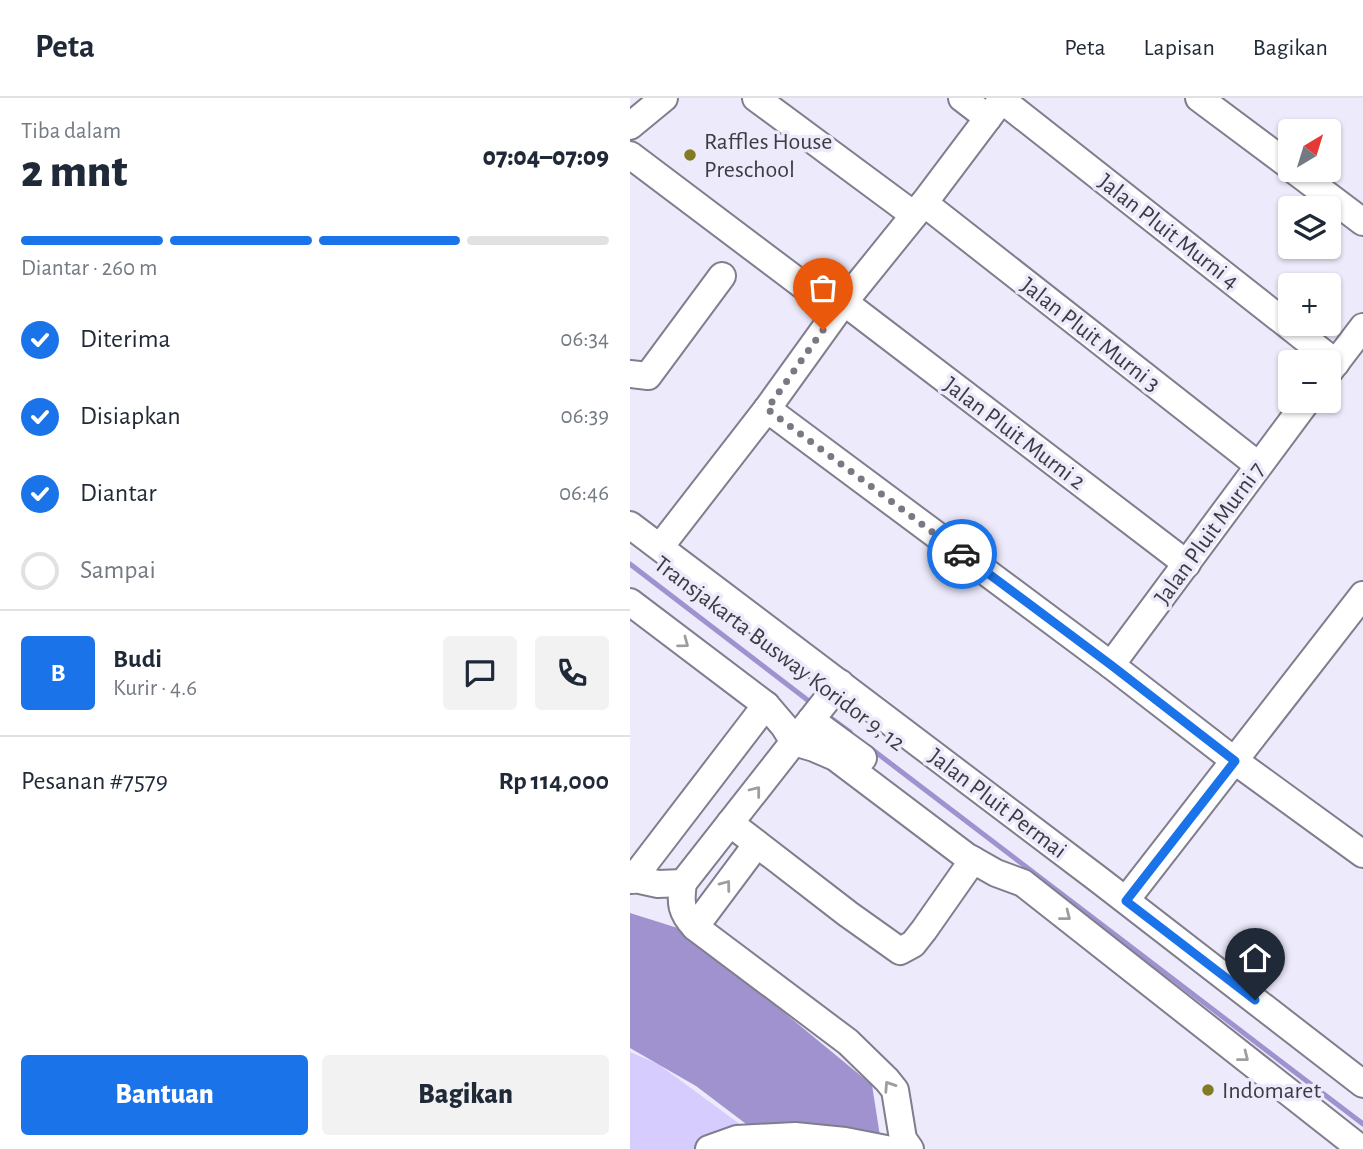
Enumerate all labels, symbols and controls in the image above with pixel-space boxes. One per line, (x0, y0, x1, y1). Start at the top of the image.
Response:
text: Peta (35, 31, 95, 64)
text: Peta (1064, 36, 1106, 60)
text: Lapisan (1144, 36, 1215, 60)
text: Bagikan (1253, 36, 1328, 60)
north arrow (1278, 119, 1340, 182)
map controls (1278, 119, 1341, 413)
text: Tiba dalam (21, 120, 121, 143)
place label: Raffles House Preschool (704, 130, 832, 182)
text: 07:04–07:09 (483, 144, 609, 170)
marker: Raffles House Preschool (682, 147, 698, 163)
text: 2 mnt (21, 149, 127, 195)
street label: Jalan Pluit Murni 4 (1094, 170, 1243, 294)
button: layers (1278, 196, 1341, 259)
text: Diantar · 260 m (21, 257, 157, 280)
pin (793, 258, 853, 330)
icon: bag (804, 269, 842, 307)
street label: Jalan Pluit Murni 3 (1016, 273, 1165, 396)
button: + (1278, 273, 1341, 336)
icon: check (21, 321, 59, 359)
text: Diterima (80, 326, 171, 352)
text: 06:34 (560, 328, 609, 351)
button: − (1278, 350, 1341, 413)
street label: Jalan Pluit Murni 2 (939, 373, 1090, 495)
icon: check (21, 398, 59, 436)
text: Disiapkan (80, 403, 181, 429)
text: 06:39 (560, 405, 609, 428)
street label: Jalan Pluit Murni 7 (1150, 458, 1269, 609)
icon: check (21, 475, 59, 513)
text: Diantar (80, 480, 157, 506)
text: 06:46 (559, 482, 609, 505)
courier (927, 519, 997, 589)
icon: car (943, 535, 981, 573)
street label: Transjakarta Busway Koridor 9, 12 (650, 552, 909, 756)
text: Sampai (80, 557, 156, 583)
one-way arrow (676, 635, 689, 648)
button: chat (443, 636, 517, 710)
button: phone (535, 636, 609, 710)
text: Budi (113, 646, 162, 672)
text: B (50, 660, 66, 686)
text: Kurir · 4.6 (113, 677, 197, 700)
street label: Jalan Pluit Permai (924, 744, 1071, 863)
text: Pesanan #7579 (21, 768, 168, 794)
text: Rp 114,000 (498, 768, 609, 794)
one-way arrow (747, 786, 760, 798)
one-way arrow (718, 881, 731, 893)
one-way arrow (1057, 908, 1070, 920)
pin (1225, 928, 1285, 1000)
icon: home (1236, 939, 1274, 977)
one-way arrow (1237, 1048, 1249, 1061)
button: Bantuan (21, 1055, 308, 1135)
button: Bagikan (322, 1055, 609, 1135)
place label: Indomaret (1222, 1079, 1321, 1103)
one-way arrow (885, 1081, 898, 1094)
marker: Indomaret (1200, 1082, 1216, 1098)

